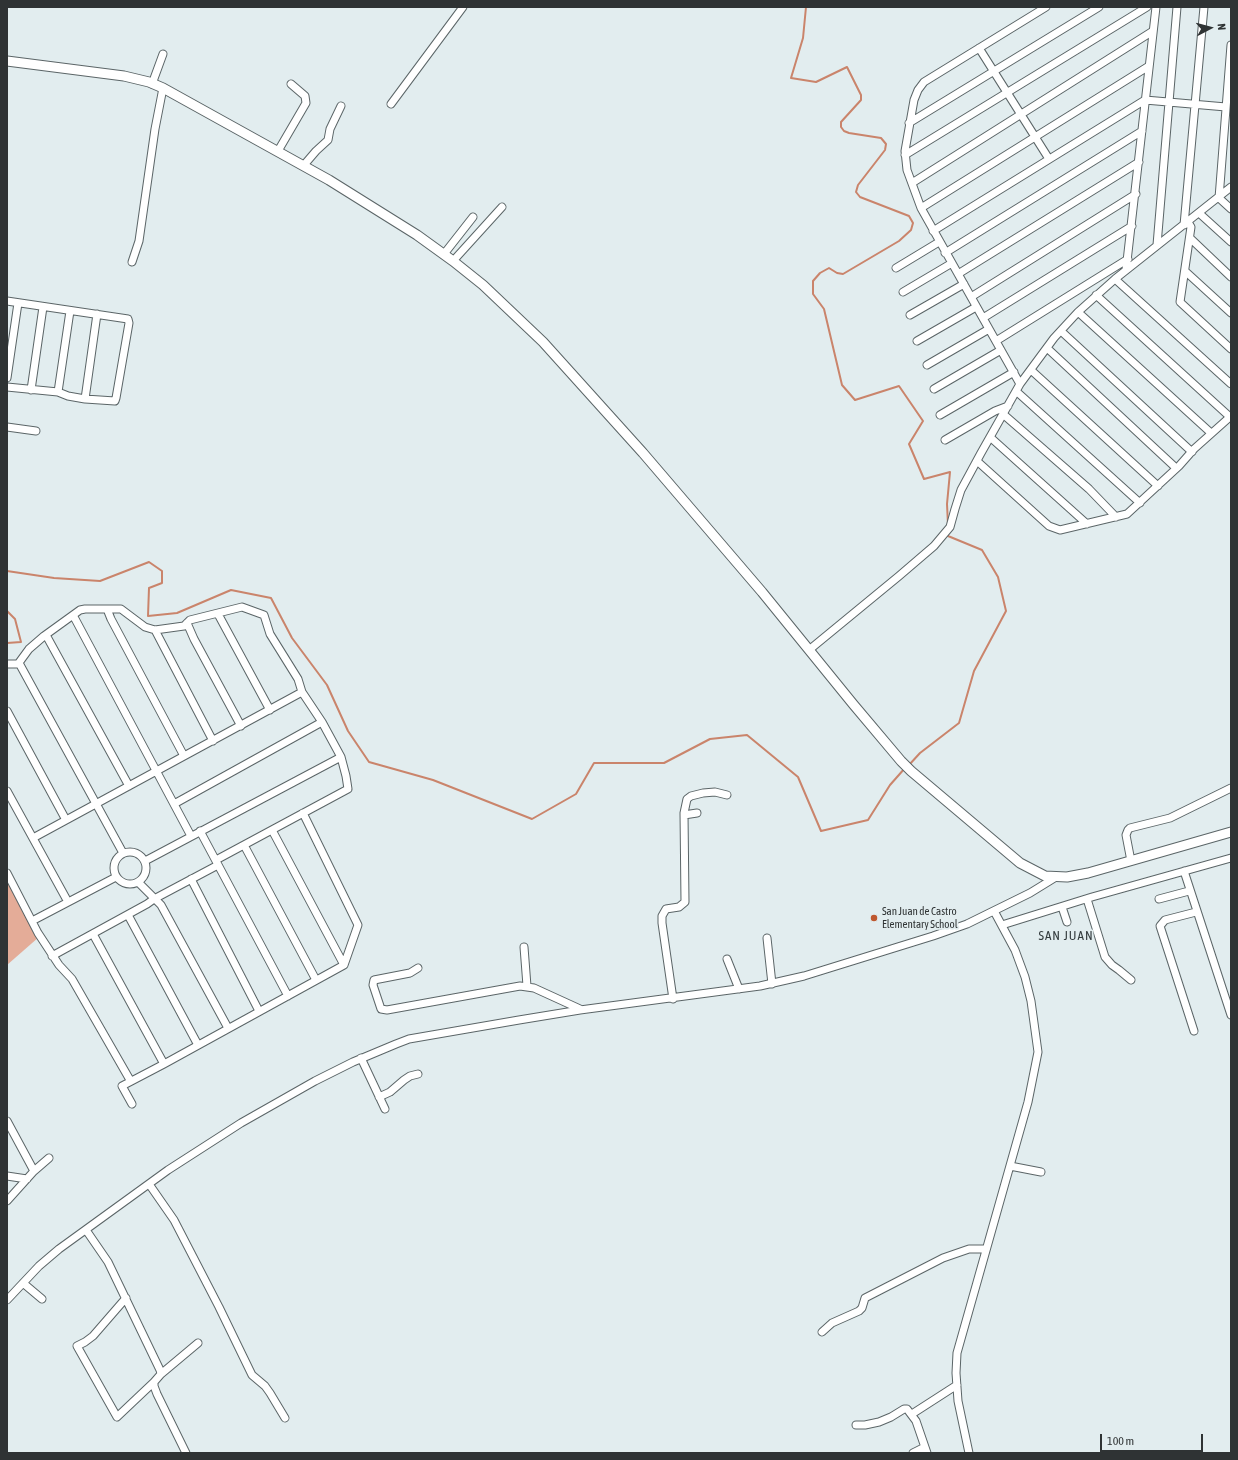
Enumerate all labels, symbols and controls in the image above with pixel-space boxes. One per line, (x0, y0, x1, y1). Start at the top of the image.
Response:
north arrow (1190, 8, 1230, 48)
text: N (1216, 23, 1228, 31)
place label: San Juan de Castro Elementary School (882, 905, 958, 931)
marker: San Juan de Castro Elementary School (869, 913, 879, 923)
district label: SAN JUAN (1038, 928, 1094, 944)
scale bar (1102, 1426, 1205, 1452)
text: 100 m (1107, 1434, 1134, 1448)

